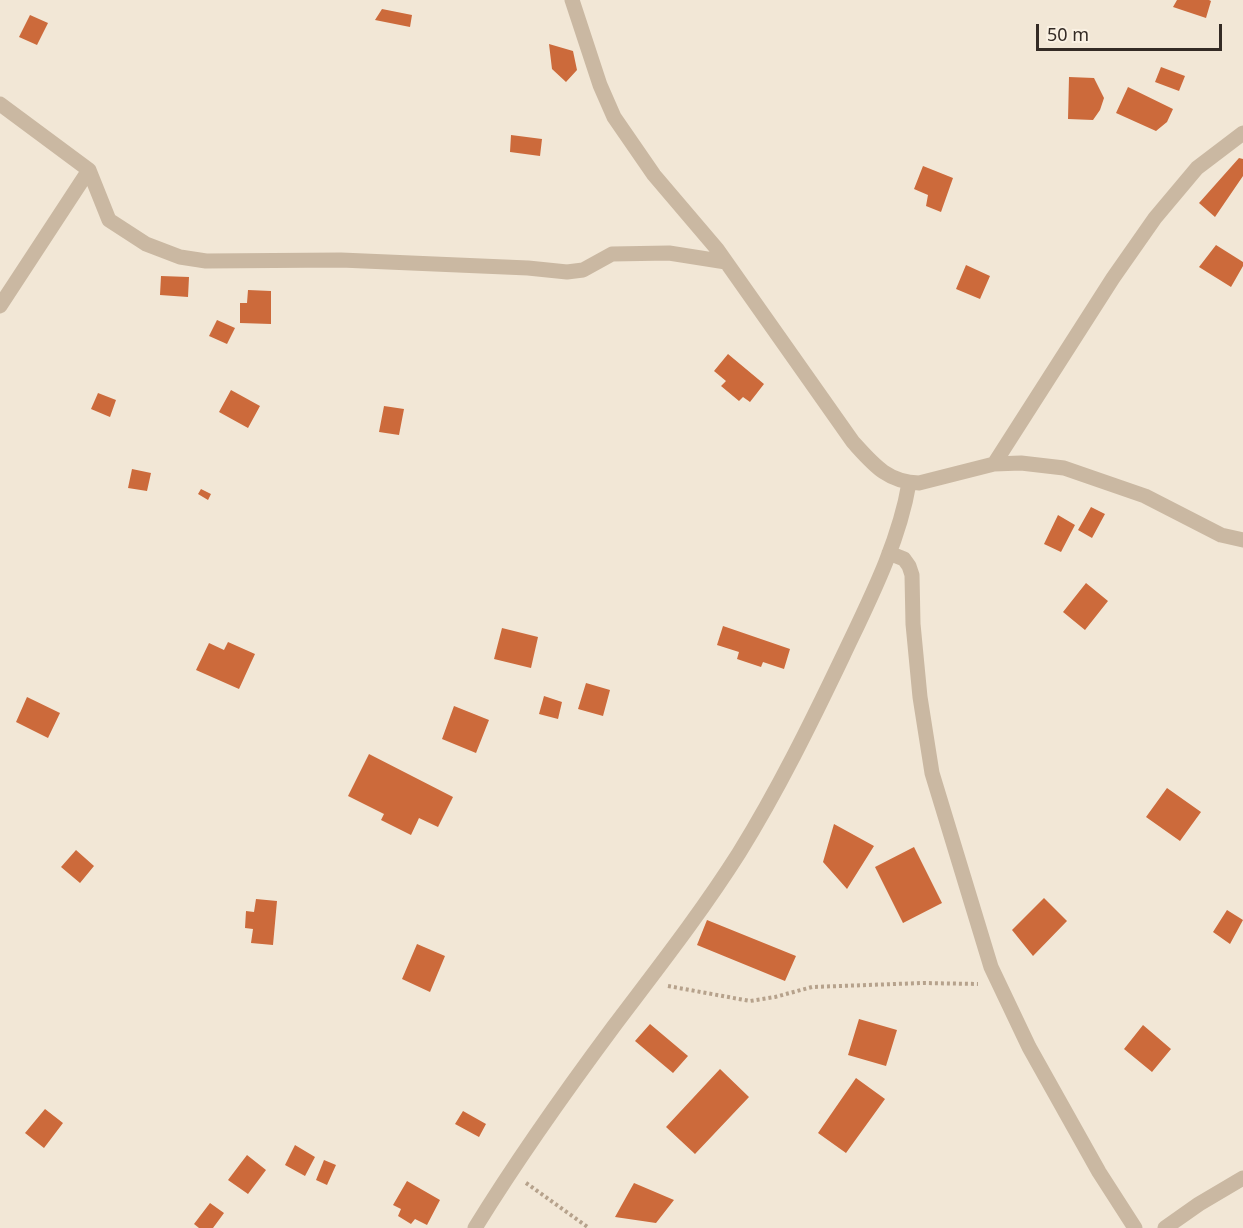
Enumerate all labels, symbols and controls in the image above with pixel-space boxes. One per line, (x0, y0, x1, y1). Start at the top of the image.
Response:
scale bar (1039, 12, 1225, 50)
text: 50 m (1047, 22, 1089, 46)

